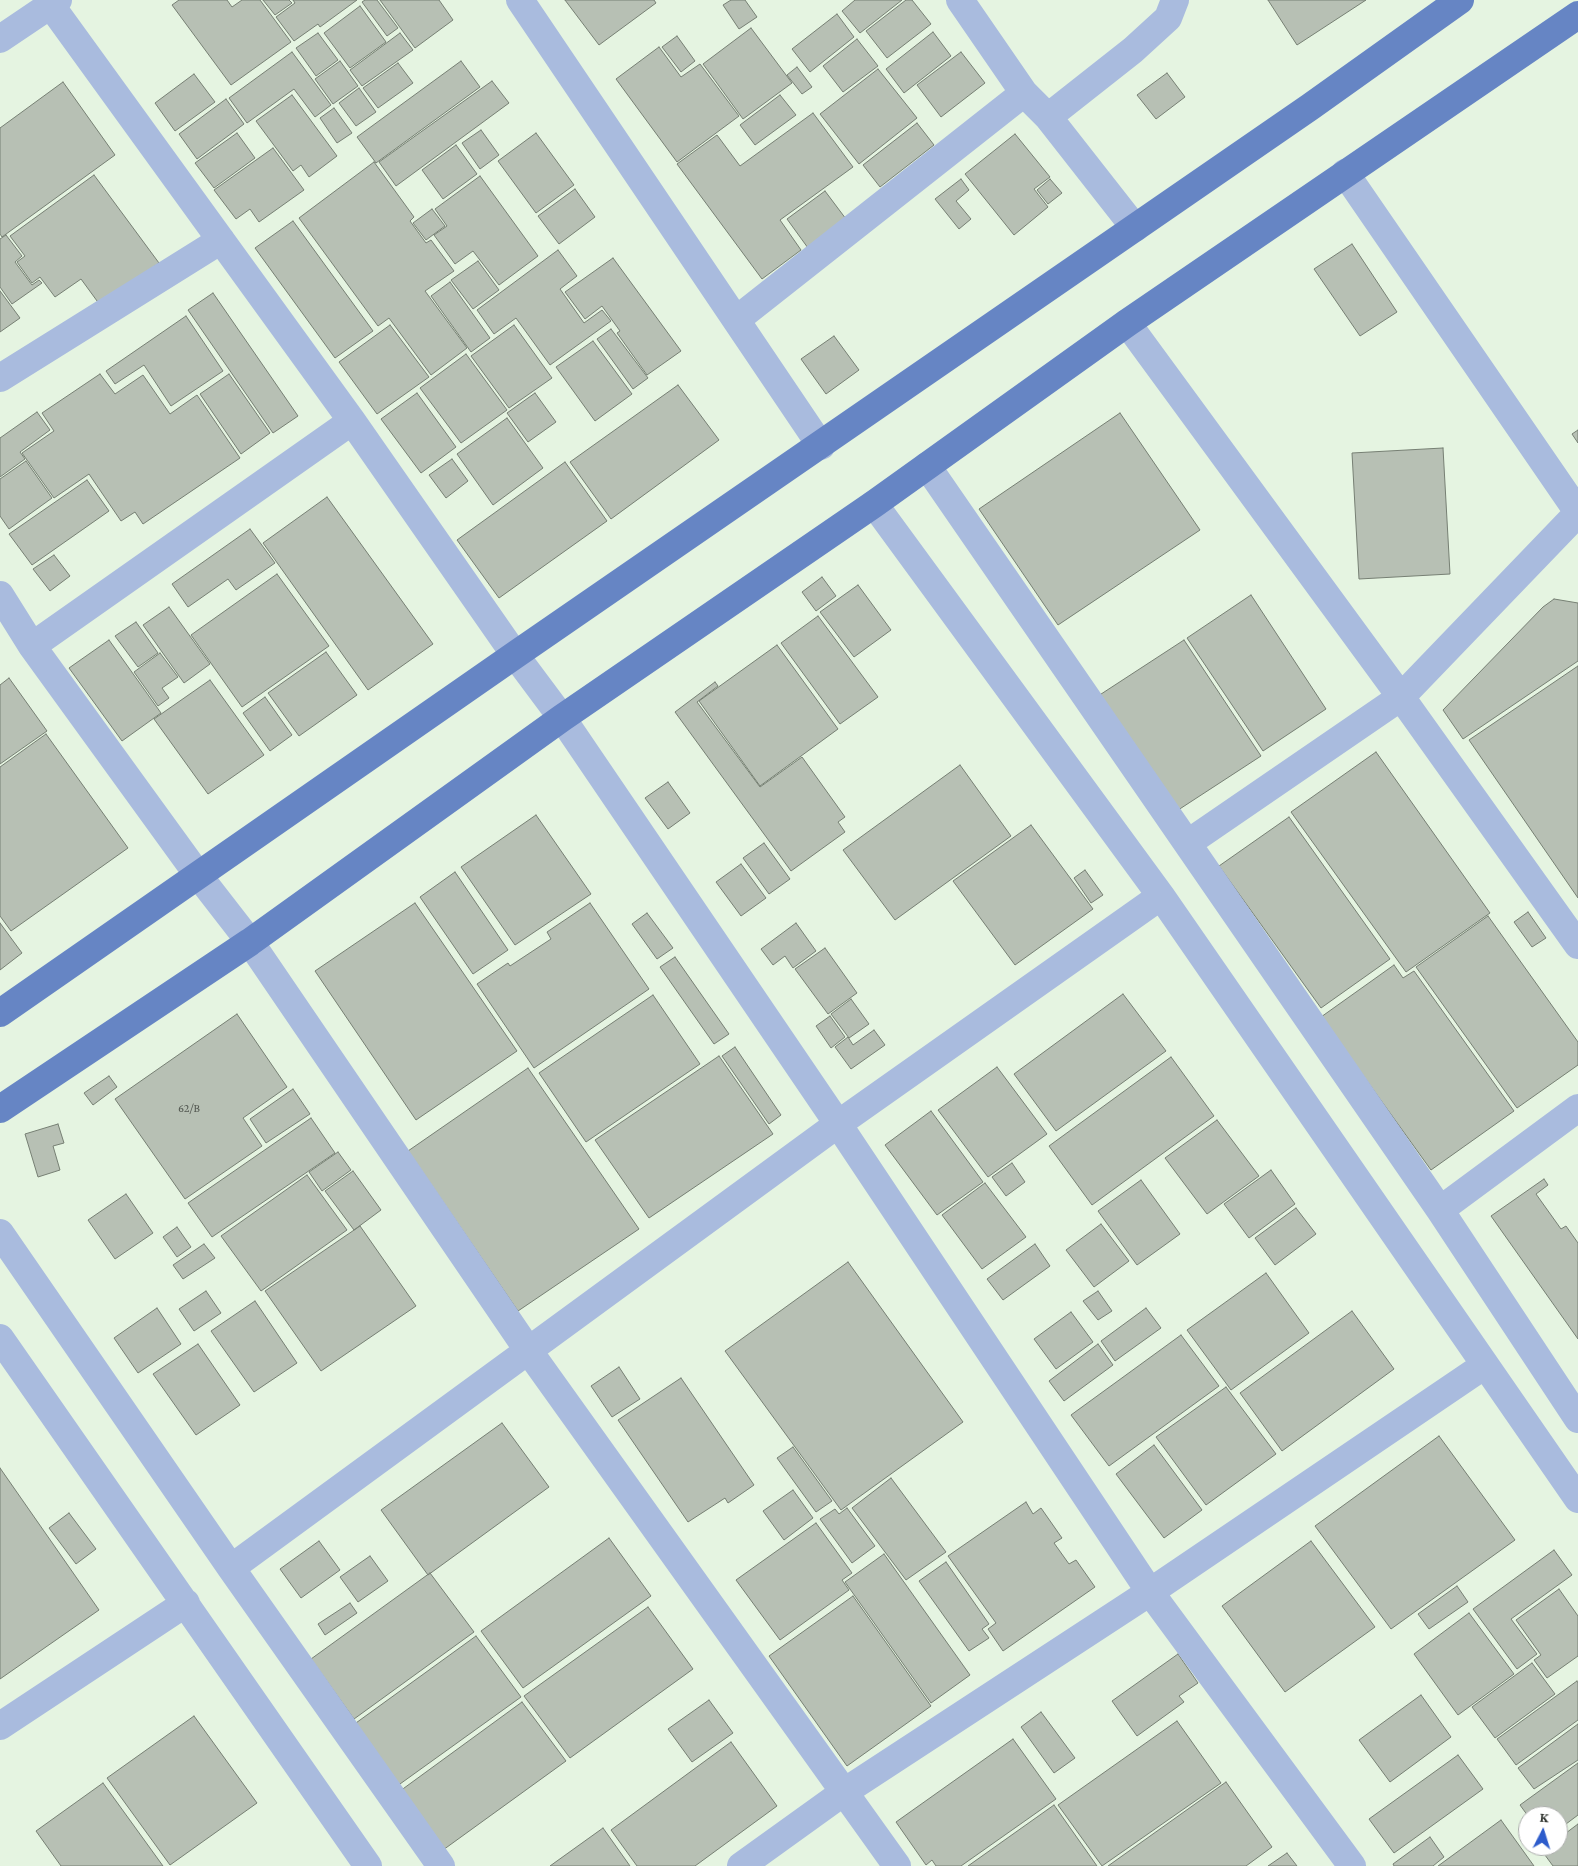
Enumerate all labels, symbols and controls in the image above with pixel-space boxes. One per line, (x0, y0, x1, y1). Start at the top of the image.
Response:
house number: 62/B (178, 1101, 200, 1115)
north arrow (1518, 1806, 1568, 1856)
text: K (1539, 1809, 1549, 1825)

